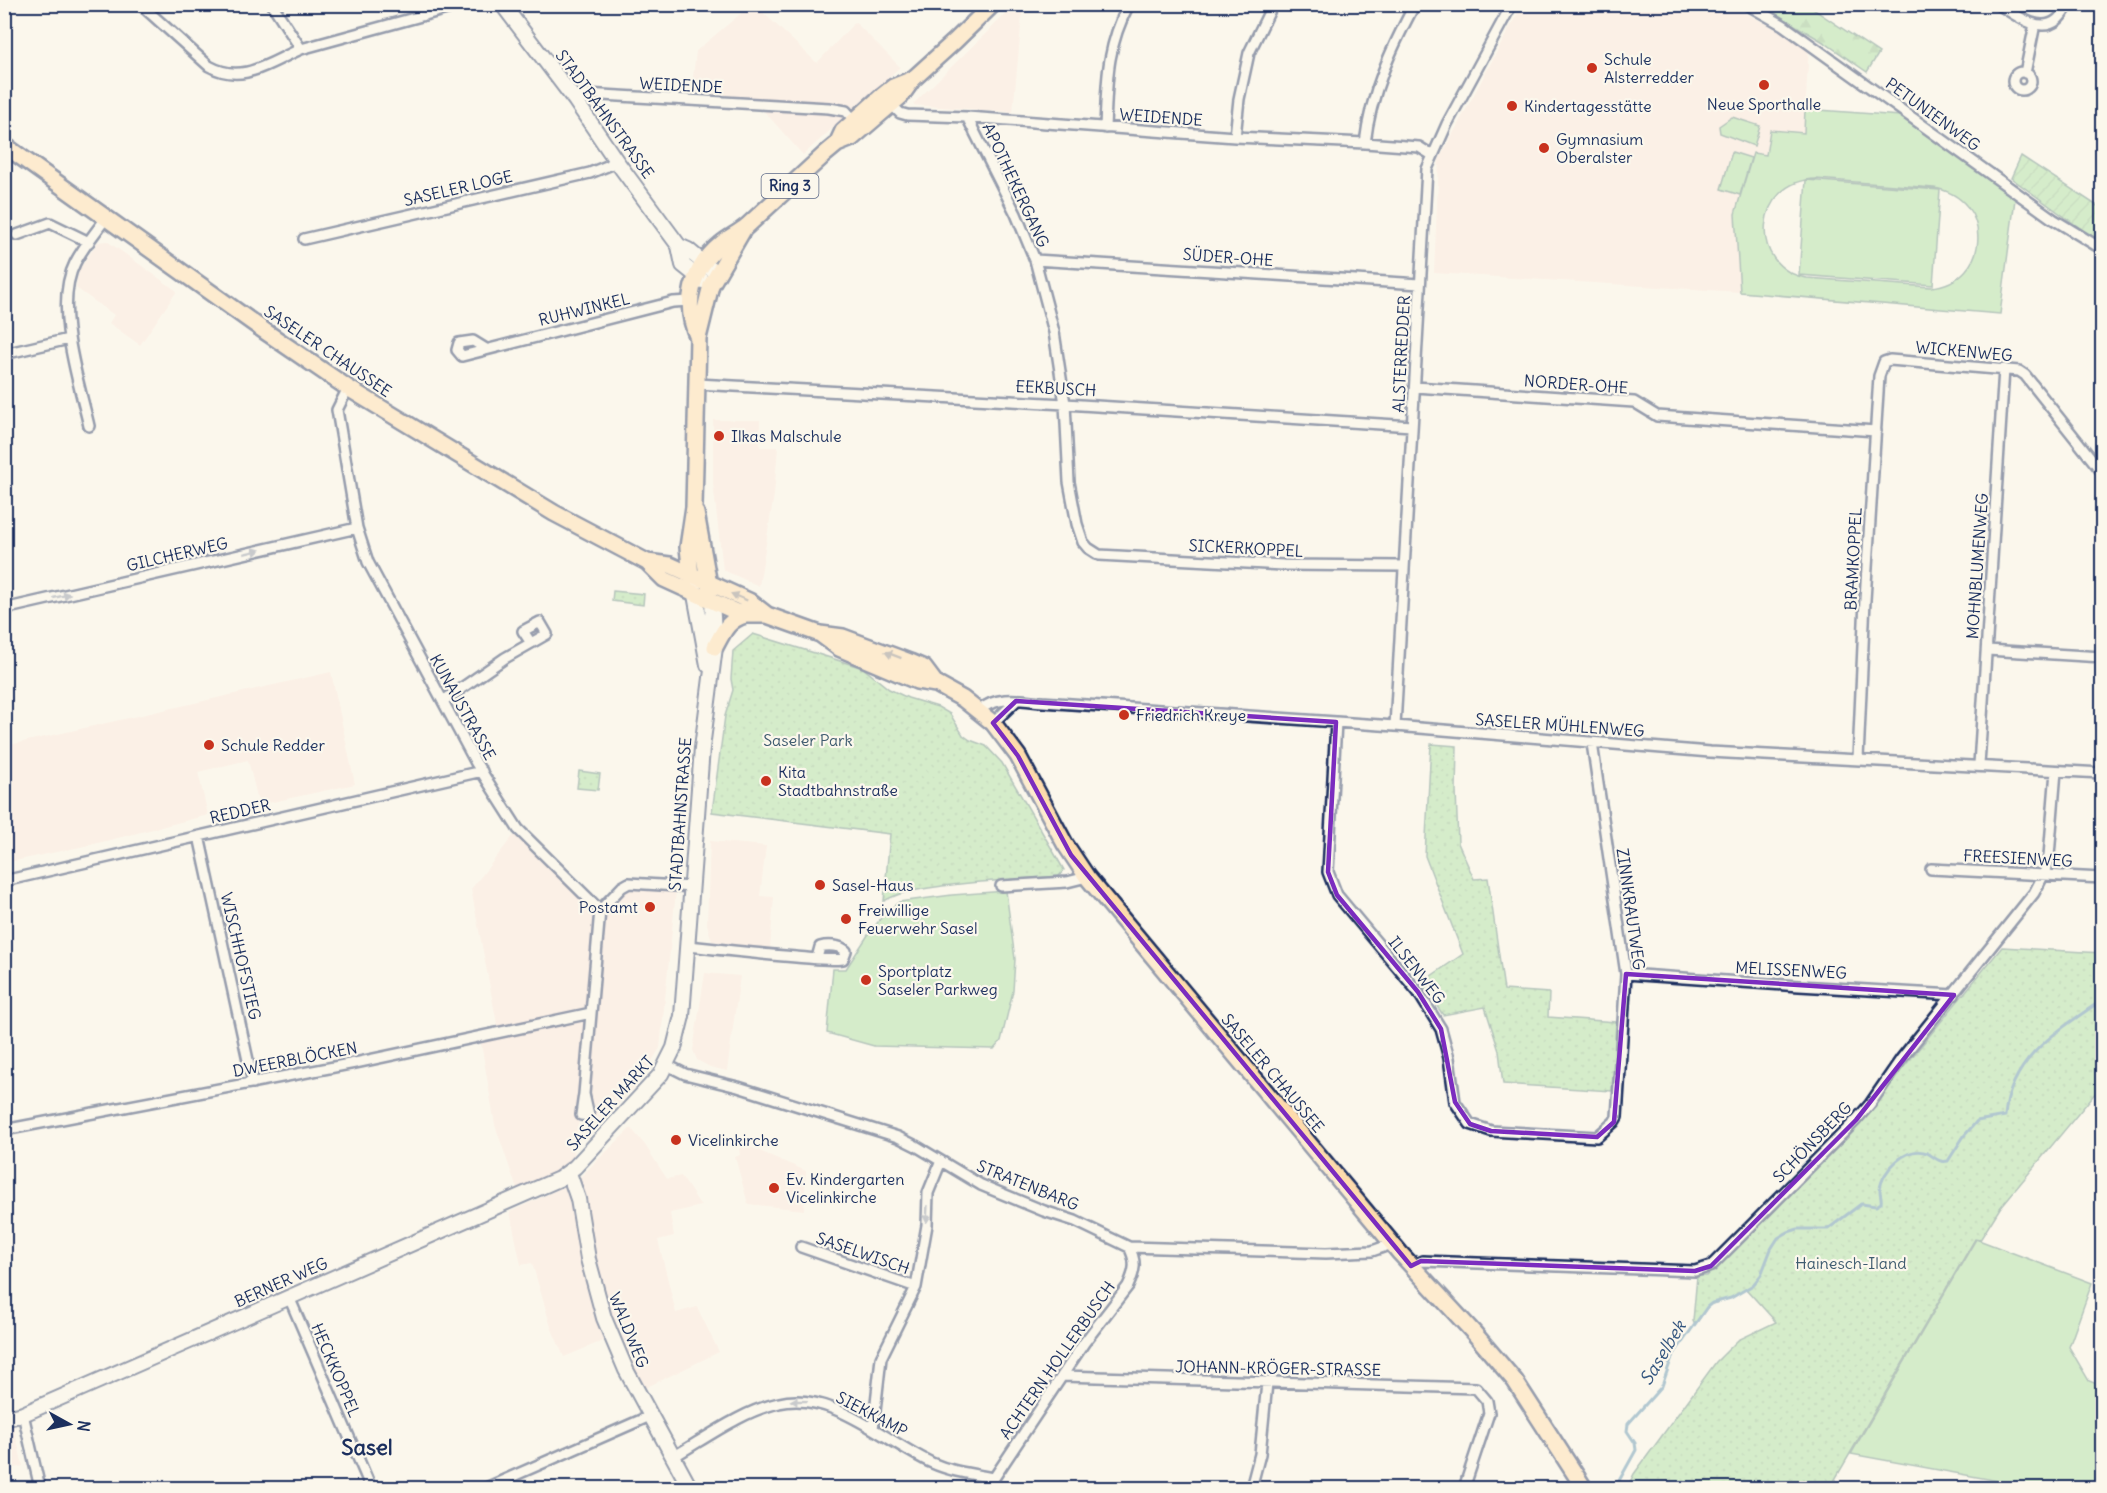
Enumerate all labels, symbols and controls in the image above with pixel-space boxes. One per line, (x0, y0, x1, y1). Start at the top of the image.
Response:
street label: STADTBAHNSTRASSE (552, 46, 658, 182)
place label: Schule Alsterredder (1604, 49, 1695, 87)
marker: Schule Alsterredder (1585, 61, 1599, 75)
street label: WEIDENDE (639, 73, 723, 97)
street label: PETUNIENWEG (1882, 73, 1984, 155)
marker: Neue Sporthalle (1757, 78, 1771, 92)
place label: Neue Sporthalle (1707, 94, 1821, 114)
place label: Kindertagesstätte (1524, 96, 1652, 116)
marker: Kindertagesstätte (1505, 99, 1519, 113)
street label: WEIDENDE (1119, 104, 1203, 130)
street label: APOTHEKERGANG (978, 120, 1054, 250)
place label: Gymnasium Oberalster (1556, 129, 1643, 167)
marker: Gymnasium Oberalster (1537, 141, 1551, 155)
street label: SASELER LOGE (402, 166, 514, 210)
road number: Ring 3 (762, 174, 818, 198)
street label: SÜDER-OHE (1182, 244, 1274, 270)
street label: RUHWINKEL (536, 288, 632, 330)
street label: ALSTERREDDER (1388, 295, 1414, 413)
street label: SASELER CHAUSSEE (261, 301, 395, 401)
street label: WICKENWEG (1915, 337, 2013, 365)
street label: NORDER-OHE (1523, 370, 1629, 398)
street label: EEKBUSCH (1015, 376, 1097, 400)
place label: Ilkas Malschule (731, 426, 842, 446)
marker: Ilkas Malschule (712, 429, 726, 443)
street label: MOHNBLUMENWEG (1962, 492, 1992, 640)
street label: BRAMKOPPEL (1840, 507, 1866, 611)
street label: GILCHERWEG (124, 533, 230, 575)
street label: SICKERKOPPEL (1188, 535, 1304, 561)
one-way arrow (242, 547, 261, 557)
one-way arrow (52, 591, 71, 600)
one-way arrow (730, 592, 748, 602)
one-way arrow (884, 650, 902, 659)
street label: KUNAUSTRASSE (426, 651, 500, 763)
place label: Friedrich Kreye (1136, 705, 1246, 725)
marker: Friedrich Kreye (1117, 708, 1131, 722)
street label: SASELER MÜHLENWEG (1475, 709, 1645, 741)
park label: Saseler Park (763, 730, 853, 750)
place label: Schule Redder (221, 735, 325, 755)
street label: STADTBAHNSTRASSE (665, 736, 695, 892)
marker: Schule Redder (202, 738, 216, 752)
place label: Kita Stadtbahnstraße (778, 762, 898, 800)
marker: Kita Stadtbahnstraße (759, 774, 773, 788)
street label: REDDER (208, 794, 272, 828)
street label: FREESIENWEG (1963, 845, 2073, 871)
street label: ZINNKRAUTWEG (1613, 847, 1649, 971)
place label: Sasel-Haus (832, 875, 914, 895)
marker: Sasel-Haus (813, 878, 827, 892)
street label: WISCHHOFSTIEG (217, 890, 265, 1022)
place label: Postamt (579, 897, 639, 917)
marker: Postamt (643, 900, 657, 914)
place label: Freiwillige Feuerwehr Sasel (858, 900, 978, 938)
marker: Freiwillige Feuerwehr Sasel (839, 912, 853, 926)
street label: ILSENWEG (1384, 932, 1450, 1008)
street label: MELISSENWEG (1735, 957, 1847, 983)
place label: Sportplatz Saseler Parkweg (878, 961, 998, 999)
marker: Sportplatz Saseler Parkweg (859, 973, 873, 987)
street label: SASELER CHAUSSEE (1217, 1009, 1329, 1137)
street label: DWEERBLÖCKEN (231, 1037, 359, 1081)
street label: SASELER MARKT (562, 1051, 658, 1155)
street label: SCHÖNSBERG (1768, 1097, 1856, 1187)
place label: Vicelinkirche (688, 1130, 779, 1150)
marker: Vicelinkirche (669, 1133, 683, 1147)
street label: STRATENBARG (974, 1155, 1082, 1215)
place label: Ev. Kindergarten Vicelinkirche (786, 1169, 904, 1207)
marker: Ev. Kindergarten Vicelinkirche (767, 1181, 781, 1195)
one-way arrow (923, 1205, 932, 1224)
street label: SASELWISCH (814, 1228, 912, 1278)
street label: BERNER WEG (231, 1253, 331, 1311)
park label: Hainesch-Iland (1795, 1253, 1907, 1273)
street label: ACHTERN HOLLERBUSCH (995, 1277, 1119, 1443)
street label: WALDWEG (605, 1289, 653, 1371)
water label: Saselbek (1634, 1315, 1692, 1389)
street label: HECKKOPPEL (307, 1320, 365, 1420)
street label: JOHANN-KRÖGER-STRASSE (1175, 1356, 1381, 1380)
street label: SIEKKAMP (833, 1387, 911, 1441)
north arrow (39, 1394, 99, 1454)
one-way arrow (790, 1396, 809, 1406)
text: N (73, 1419, 95, 1433)
district label: Sasel (341, 1433, 393, 1461)

